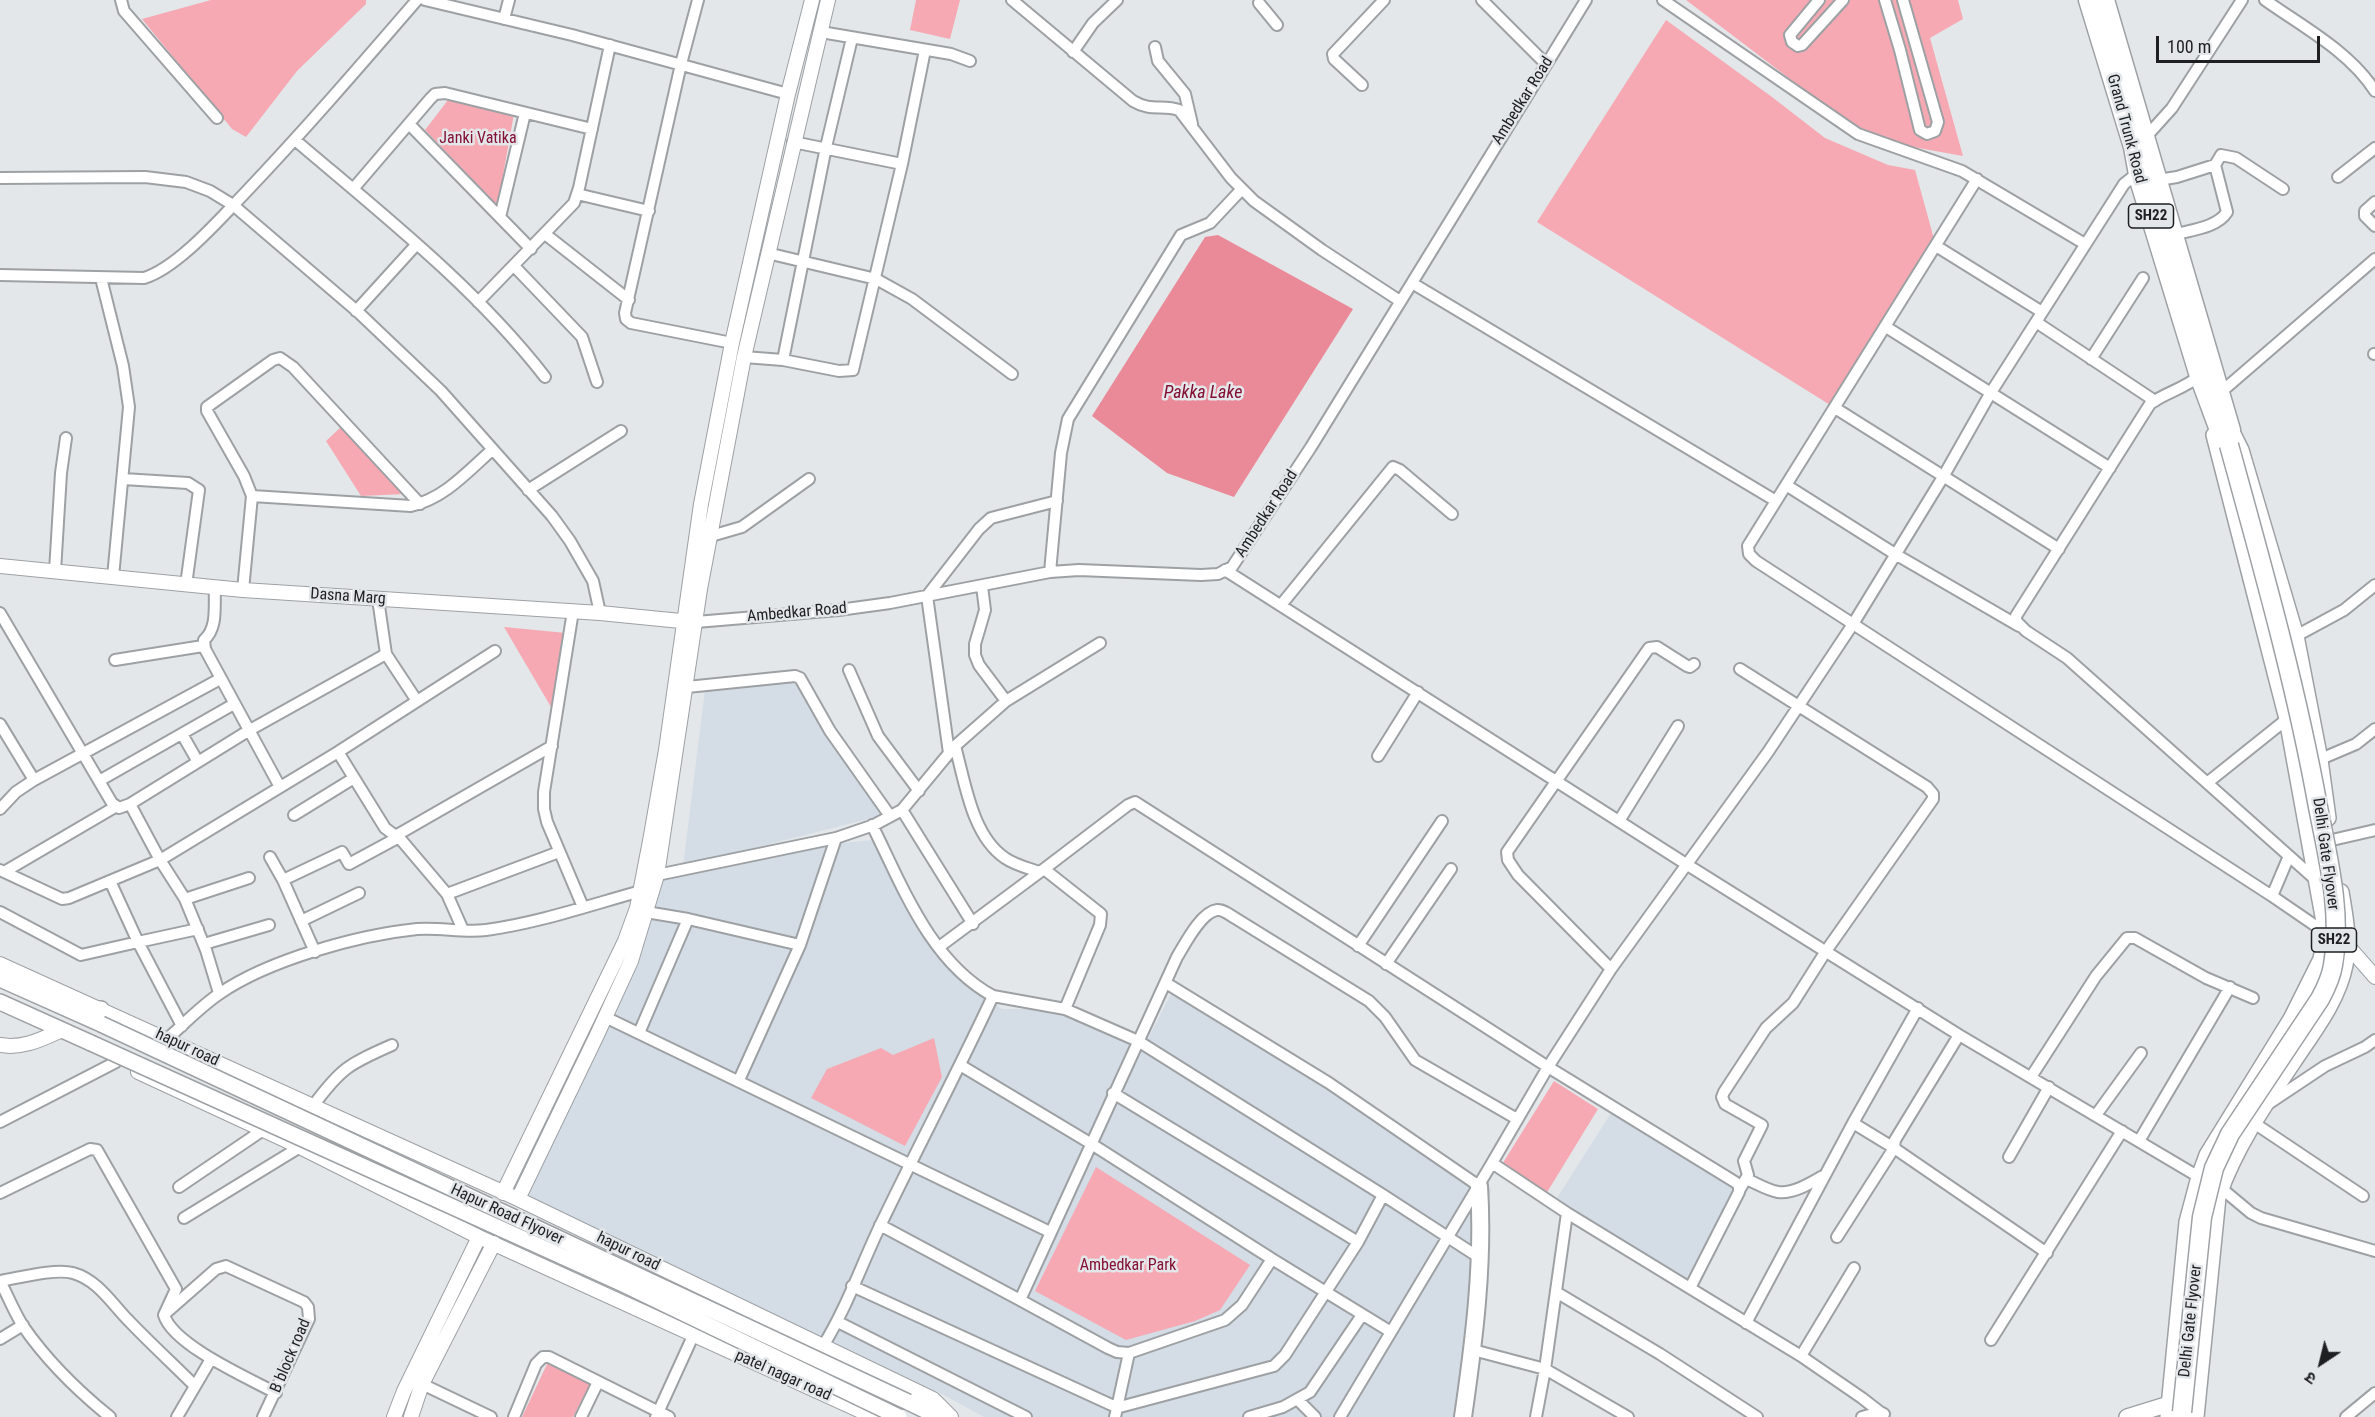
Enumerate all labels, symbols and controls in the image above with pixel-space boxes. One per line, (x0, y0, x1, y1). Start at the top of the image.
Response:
scale bar (2159, 24, 2322, 62)
text: 100 m (2167, 36, 2211, 57)
street label: Ambedkar Road (1488, 53, 1558, 149)
street label: Grand Trunk Road (2102, 72, 2150, 186)
park label: Janki Vatika (439, 129, 517, 149)
road number: SH22 (2128, 204, 2174, 228)
water label: Pakka Lake (1164, 382, 1242, 404)
street label: Ambedkar Road (1232, 467, 1302, 561)
street label: Dasna Marg (310, 585, 386, 609)
street label: Ambedkar Road (746, 599, 848, 627)
street label: Delhi Gate Flyover (2308, 797, 2342, 911)
road number: SH22 (2312, 928, 2356, 952)
street label: hapur road (152, 1025, 222, 1071)
street label: Hapur Road Flyover (447, 1180, 567, 1250)
street label: hapur road (593, 1228, 663, 1276)
park label: Ambedkar Park (1080, 1256, 1176, 1276)
street label: Delhi Gate Flyover (2176, 1264, 2206, 1378)
street label: B block road (267, 1316, 315, 1396)
north arrow (2291, 1333, 2351, 1393)
street label: patel nagar road (732, 1346, 834, 1406)
text: उ (2301, 1368, 2320, 1389)

